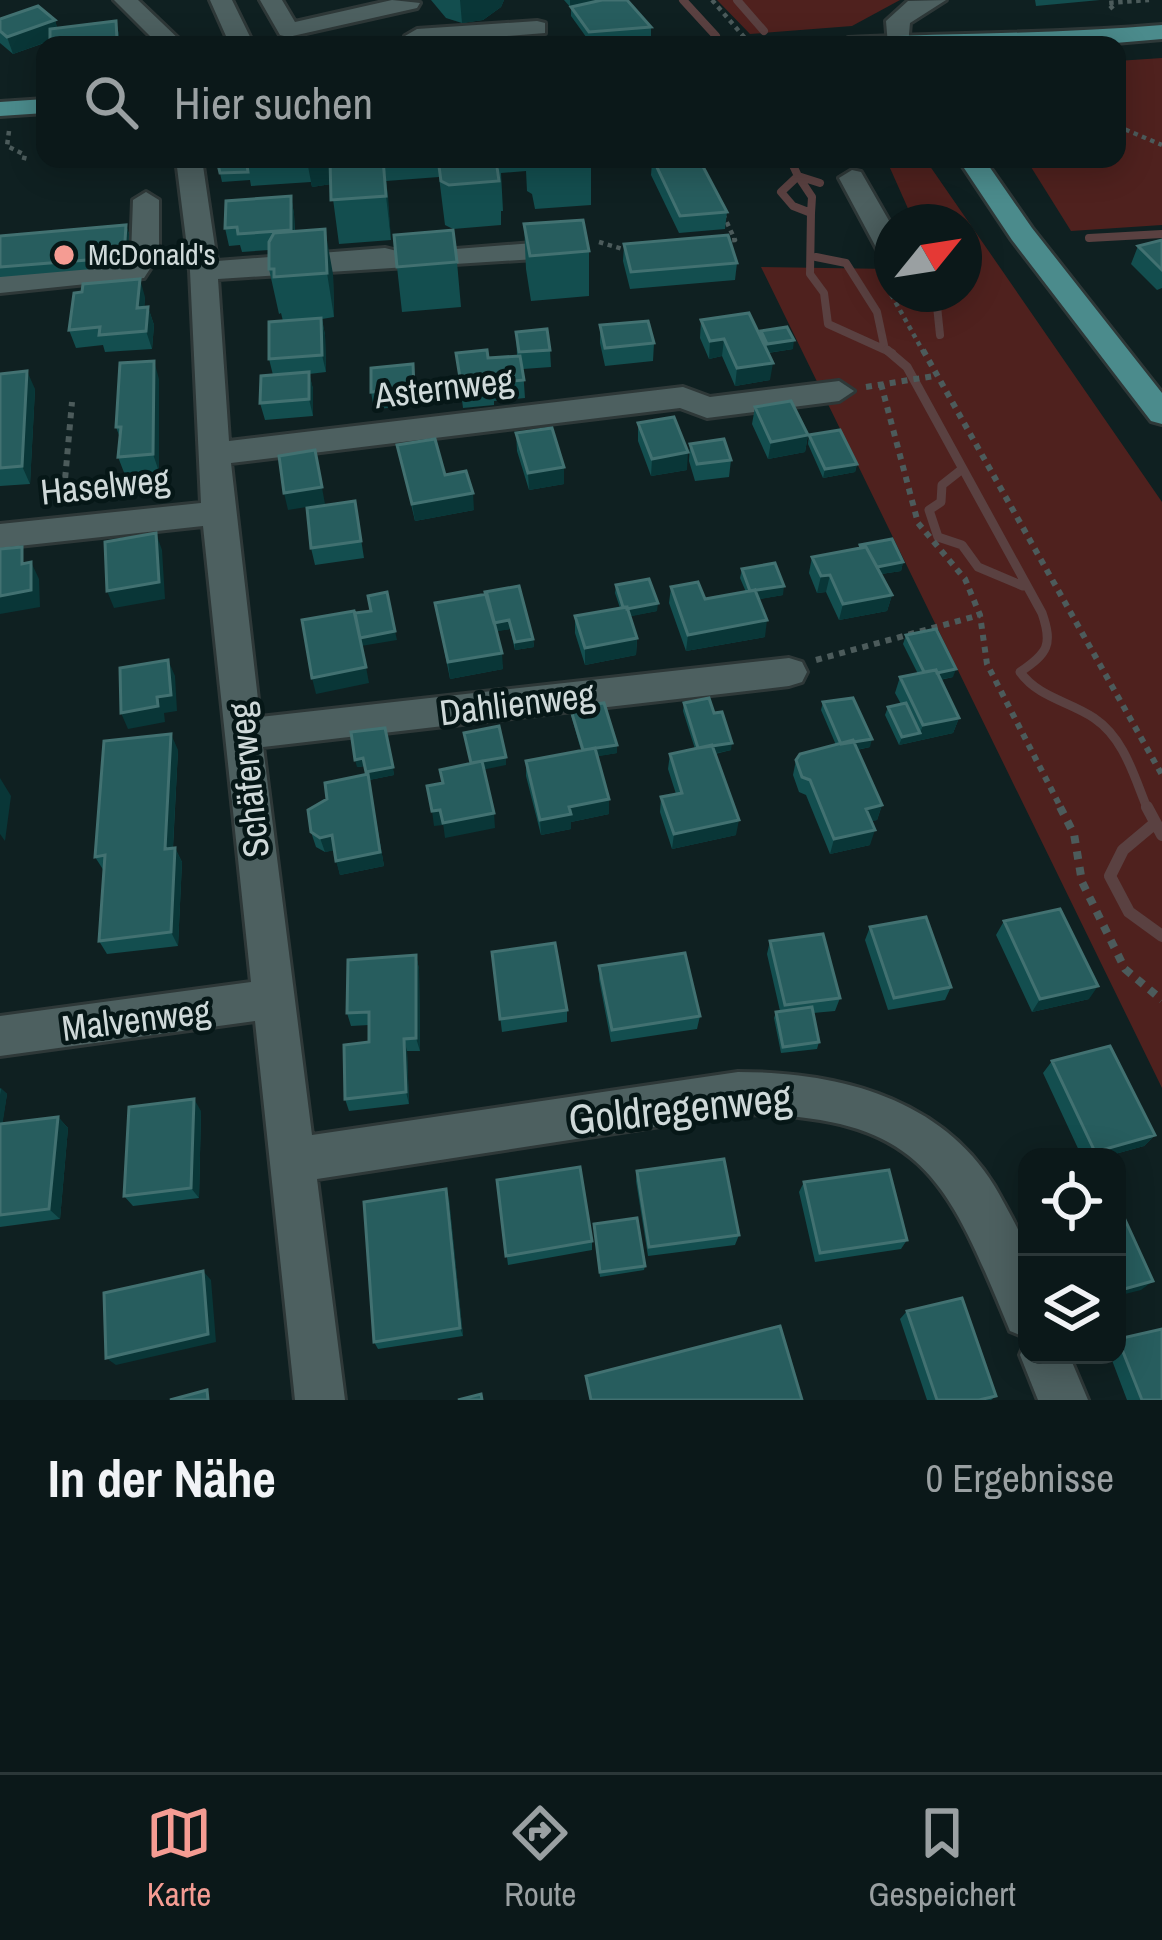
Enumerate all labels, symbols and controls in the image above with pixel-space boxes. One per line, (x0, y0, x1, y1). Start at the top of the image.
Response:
search box (36, 36, 1126, 168)
icon: search (78, 69, 144, 135)
text: Hier suchen (174, 72, 373, 133)
north arrow (874, 204, 982, 312)
place label: McDonald's (88, 234, 216, 274)
marker: McDonald's (51, 242, 77, 268)
street label: Asternweg (371, 355, 517, 419)
street label: Haselweg (38, 454, 173, 516)
street label: Dahlienweg (437, 670, 598, 736)
street label: Schäferweg (216, 699, 280, 860)
street label: Malvenweg (59, 986, 214, 1052)
street label: Goldregenweg (566, 1068, 794, 1148)
map controls (1018, 1148, 1126, 1364)
button: locate (1018, 1148, 1126, 1256)
button: layers (1018, 1256, 1126, 1364)
text: In der Nähe (48, 1444, 276, 1513)
text: 0 Ergebnisse (926, 1452, 1114, 1504)
tab: Karte (146, 1800, 212, 1916)
tab: Route (504, 1800, 576, 1916)
tab: Gespeichert (868, 1800, 1016, 1916)

